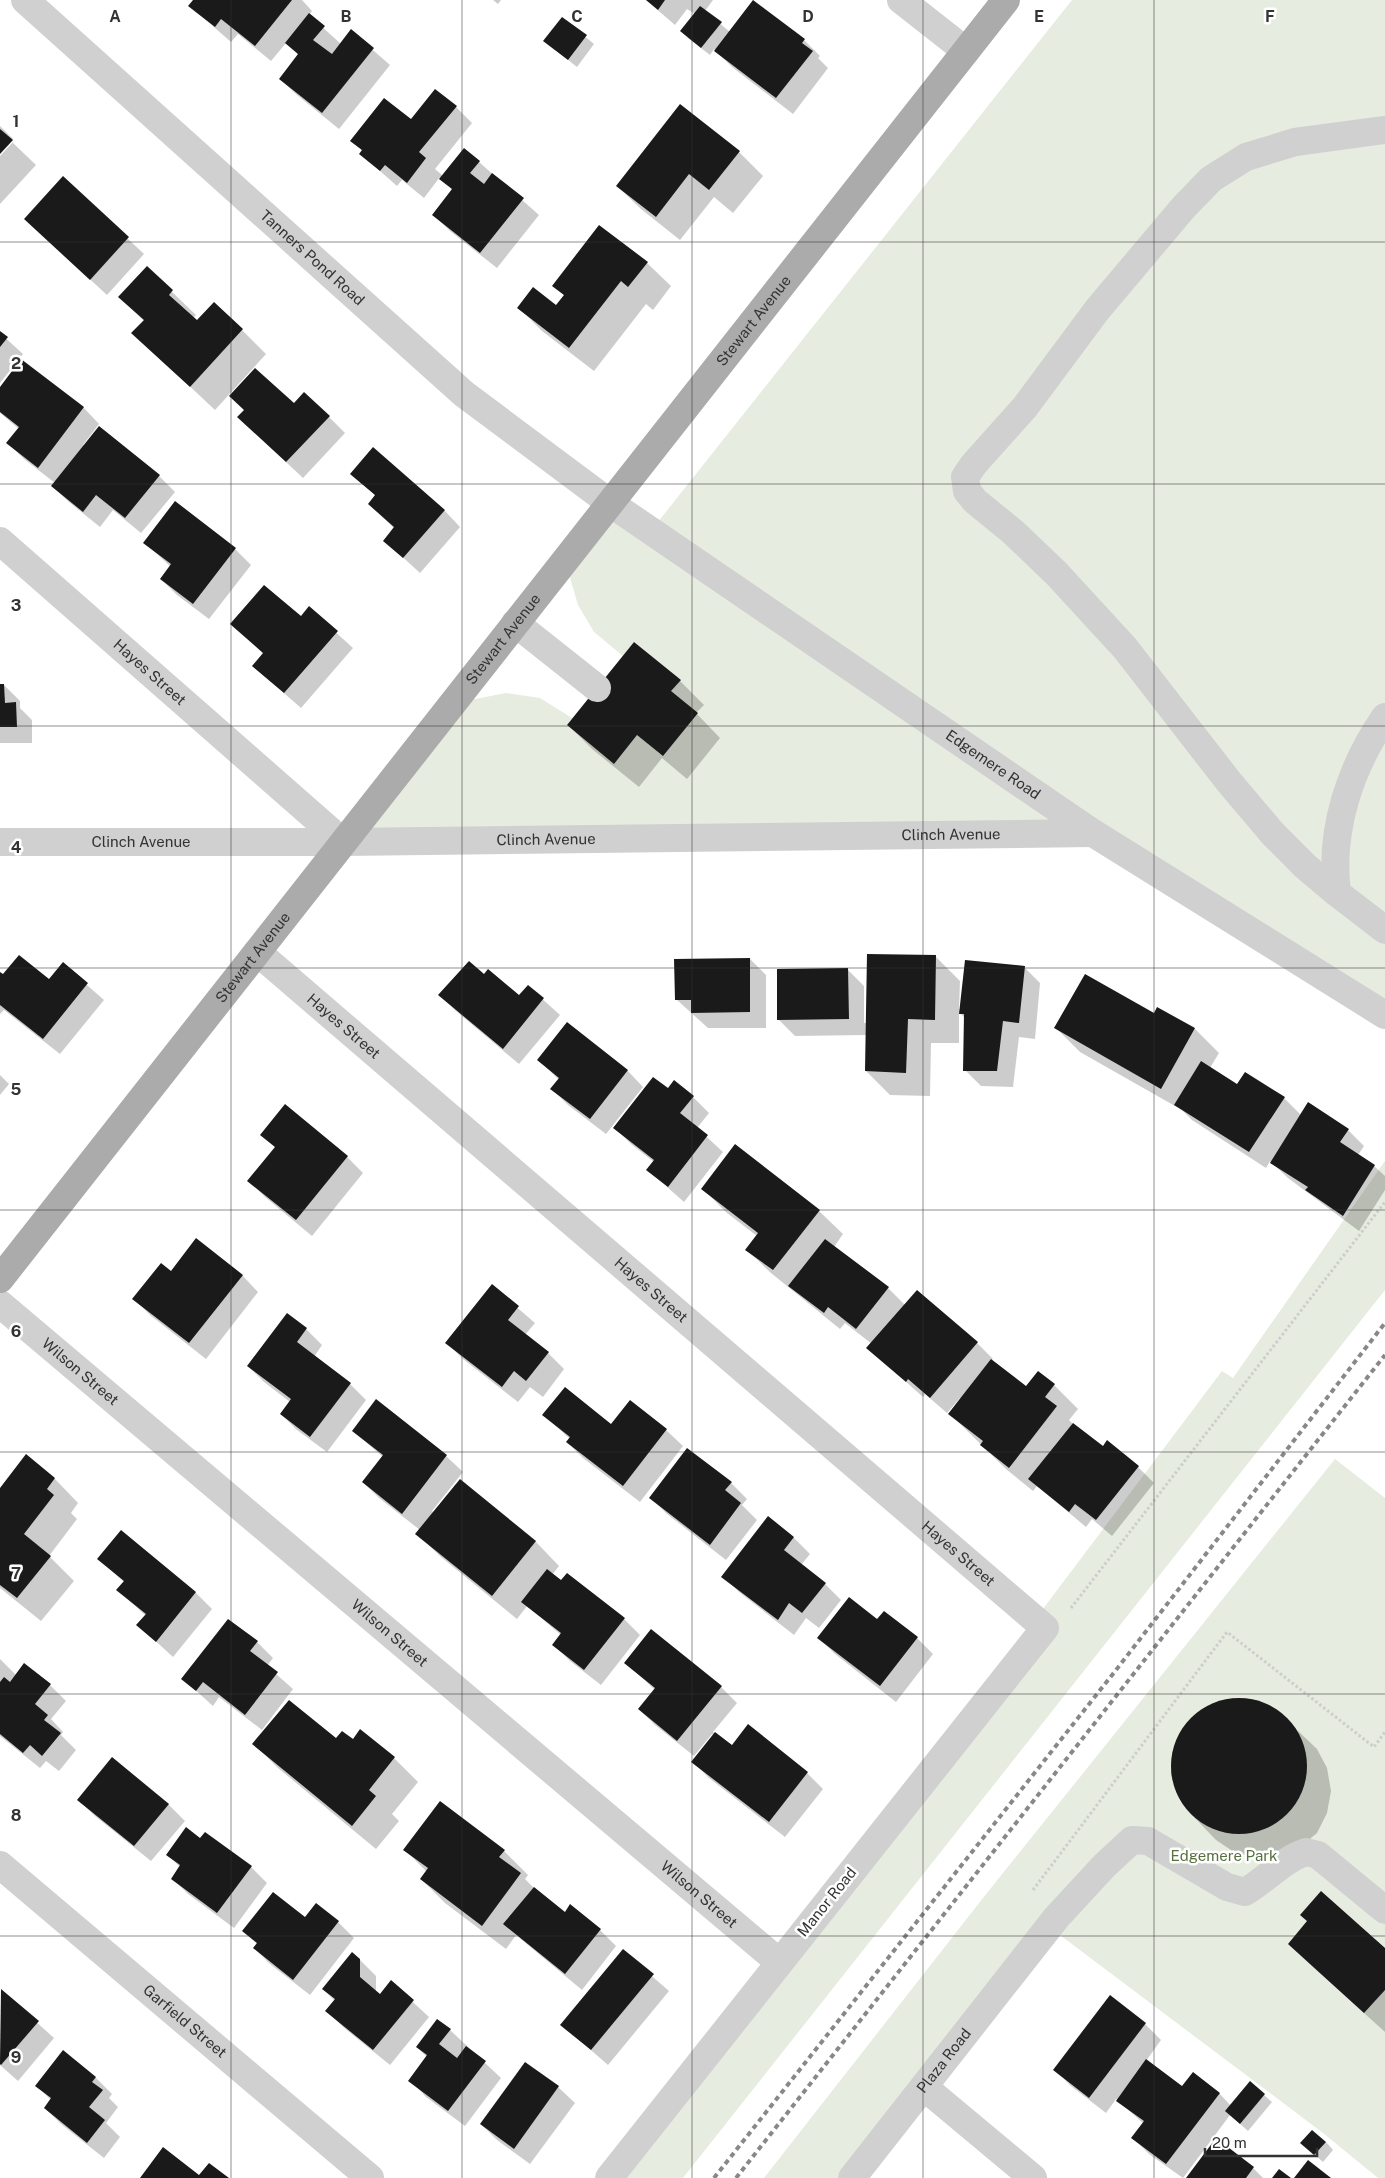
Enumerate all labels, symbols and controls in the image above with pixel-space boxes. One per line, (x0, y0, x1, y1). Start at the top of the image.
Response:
text: A (109, 7, 121, 26)
text: B (341, 7, 352, 26)
text: C (571, 7, 583, 26)
text: D (802, 7, 814, 26)
text: E (1034, 7, 1044, 26)
text: F (1265, 7, 1275, 26)
text: 1 (13, 112, 19, 131)
street label: Tanners Pond Road (257, 206, 368, 308)
street label: Stewart Avenue (712, 272, 794, 369)
text: 2 (11, 354, 21, 373)
street label: Stewart Avenue (462, 590, 544, 688)
text: 3 (11, 596, 21, 615)
street label: Hayes Street (110, 636, 190, 708)
street label: Edgemere Road (943, 726, 1044, 803)
street label: Clinch Avenue (901, 825, 1001, 843)
street label: Clinch Avenue (496, 830, 596, 848)
street label: Clinch Avenue (91, 833, 191, 850)
text: 4 (11, 838, 22, 857)
street label: Stewart Avenue (212, 909, 293, 1006)
street label: Hayes Street (304, 990, 384, 1062)
text: 5 (11, 1080, 22, 1099)
street label: Hayes Street (611, 1254, 691, 1326)
text: 6 (11, 1322, 21, 1341)
street label: Wilson Street (39, 1334, 122, 1409)
street label: Hayes Street (919, 1517, 999, 1589)
text: 7 (11, 1564, 21, 1583)
street label: Wilson Street (348, 1596, 432, 1670)
text: 8 (11, 1806, 22, 1825)
park label: Edgemere Park (1171, 1847, 1277, 1864)
street label: Wilson Street (658, 1857, 741, 1931)
street label: Manor Road (794, 1864, 860, 1940)
street label: Garfield Street (140, 1981, 230, 2061)
street label: Plaza Road (913, 2025, 974, 2096)
text: 9 (11, 2048, 21, 2067)
scale bar (1205, 2126, 1318, 2158)
text: 20 m (1212, 2134, 1247, 2151)

